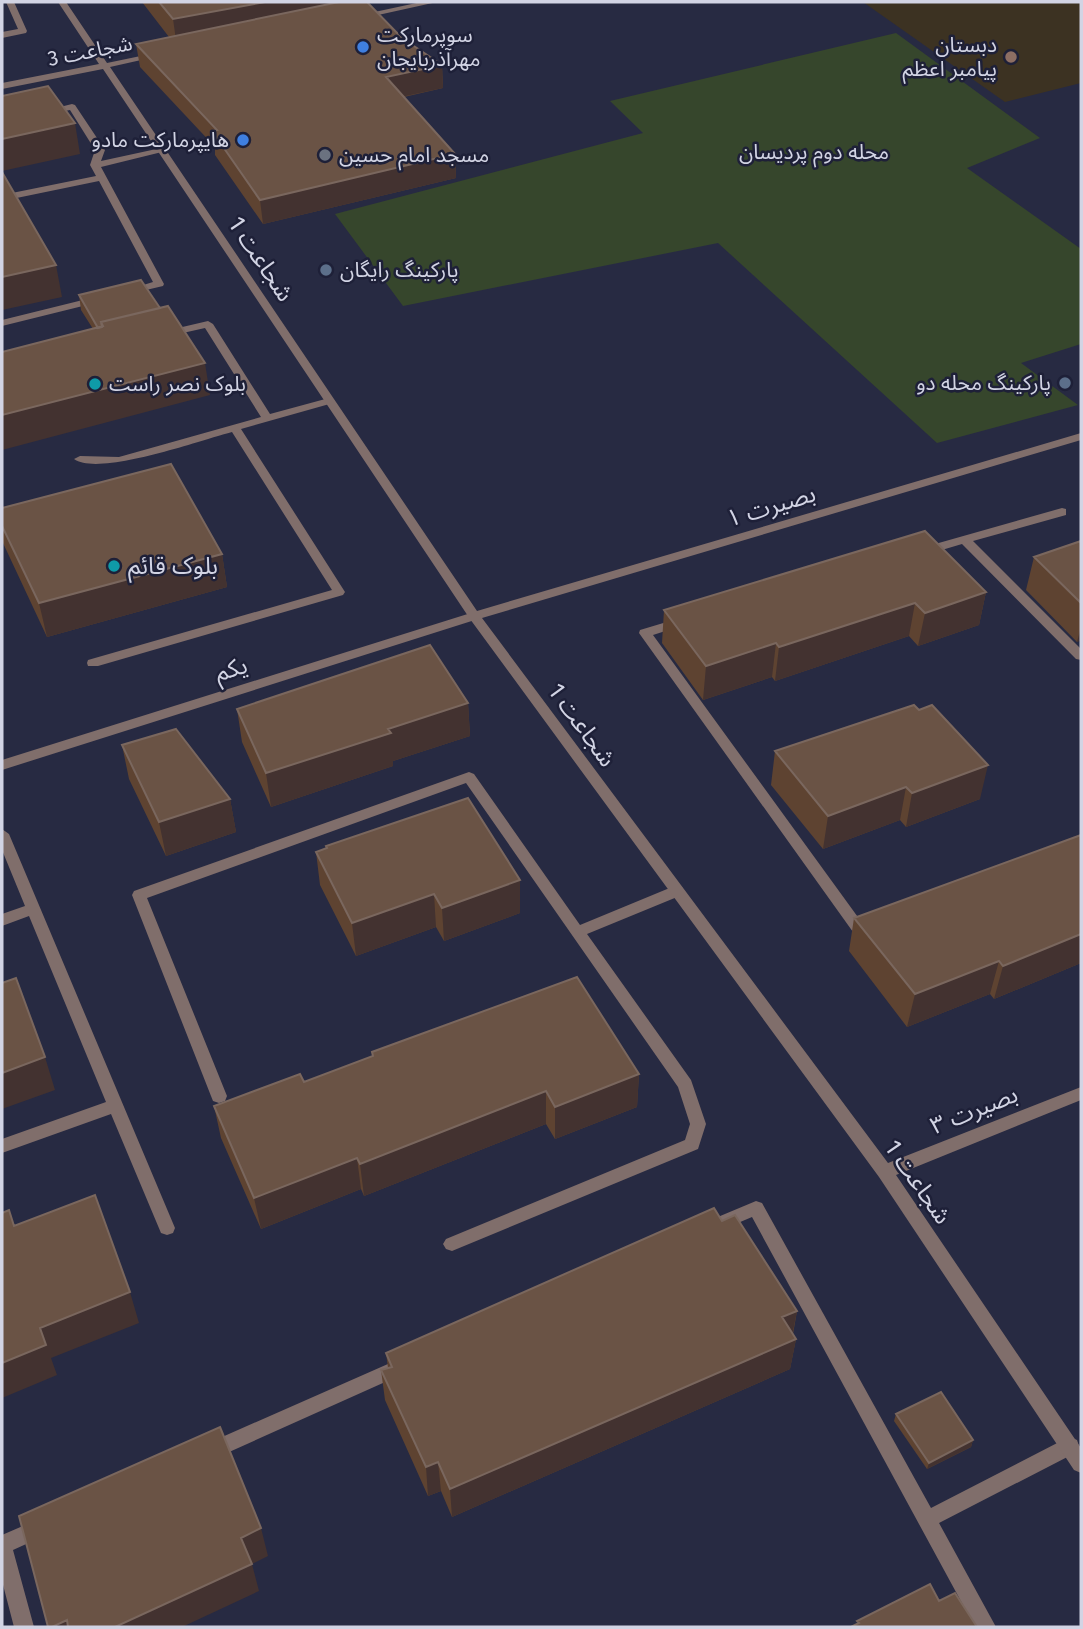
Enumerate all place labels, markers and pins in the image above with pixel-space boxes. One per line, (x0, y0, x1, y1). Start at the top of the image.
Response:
place label: سوپرمارکت مهرآذربایجان (377, 22, 480, 72)
place label: دبستان پیامبر ا‌عظم (902, 32, 997, 84)
marker: سوپرمارکت مهرآذربایجان (355, 39, 371, 55)
marker: دبستان پیامبر ا‌عظم (1003, 49, 1019, 65)
place label: هایپرمارکت مادو (92, 127, 229, 153)
marker: هایپرمارکت مادو (235, 132, 251, 148)
place label: مسجد امام حسین (339, 142, 489, 171)
marker: مسجد امام حسین (317, 147, 333, 163)
place label: پارکینگ رایگان (340, 257, 459, 283)
marker: پارکینگ رایگان (318, 262, 334, 278)
place label: پارکینگ محله دو (916, 370, 1051, 396)
place label: بلوک نصر راست (109, 371, 246, 397)
marker: پارکینگ محله دو (1057, 375, 1073, 391)
marker: بلوک نصر راست (87, 376, 103, 392)
place label: بلوک قائم (128, 552, 218, 583)
marker: بلوک قائم (106, 558, 122, 574)

